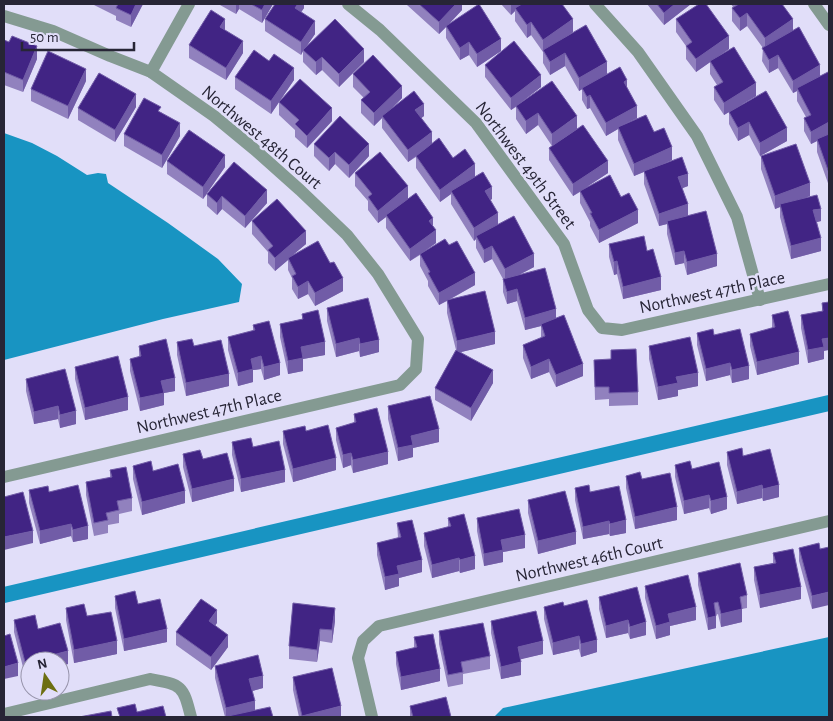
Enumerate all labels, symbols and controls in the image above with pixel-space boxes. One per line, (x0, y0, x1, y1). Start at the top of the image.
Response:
scale bar (22, 20, 135, 52)
text: 50 m (30, 30, 59, 45)
street label: Northwest 48th Court (198, 83, 325, 193)
street label: Northwest 49th Street (472, 99, 579, 233)
street label: Northwest 47th Place (638, 269, 787, 317)
street label: Northwest 47th Place (135, 387, 283, 437)
street label: Northwest 46th Court (514, 534, 665, 586)
north arrow (20, 651, 70, 701)
text: N (36, 656, 49, 672)

